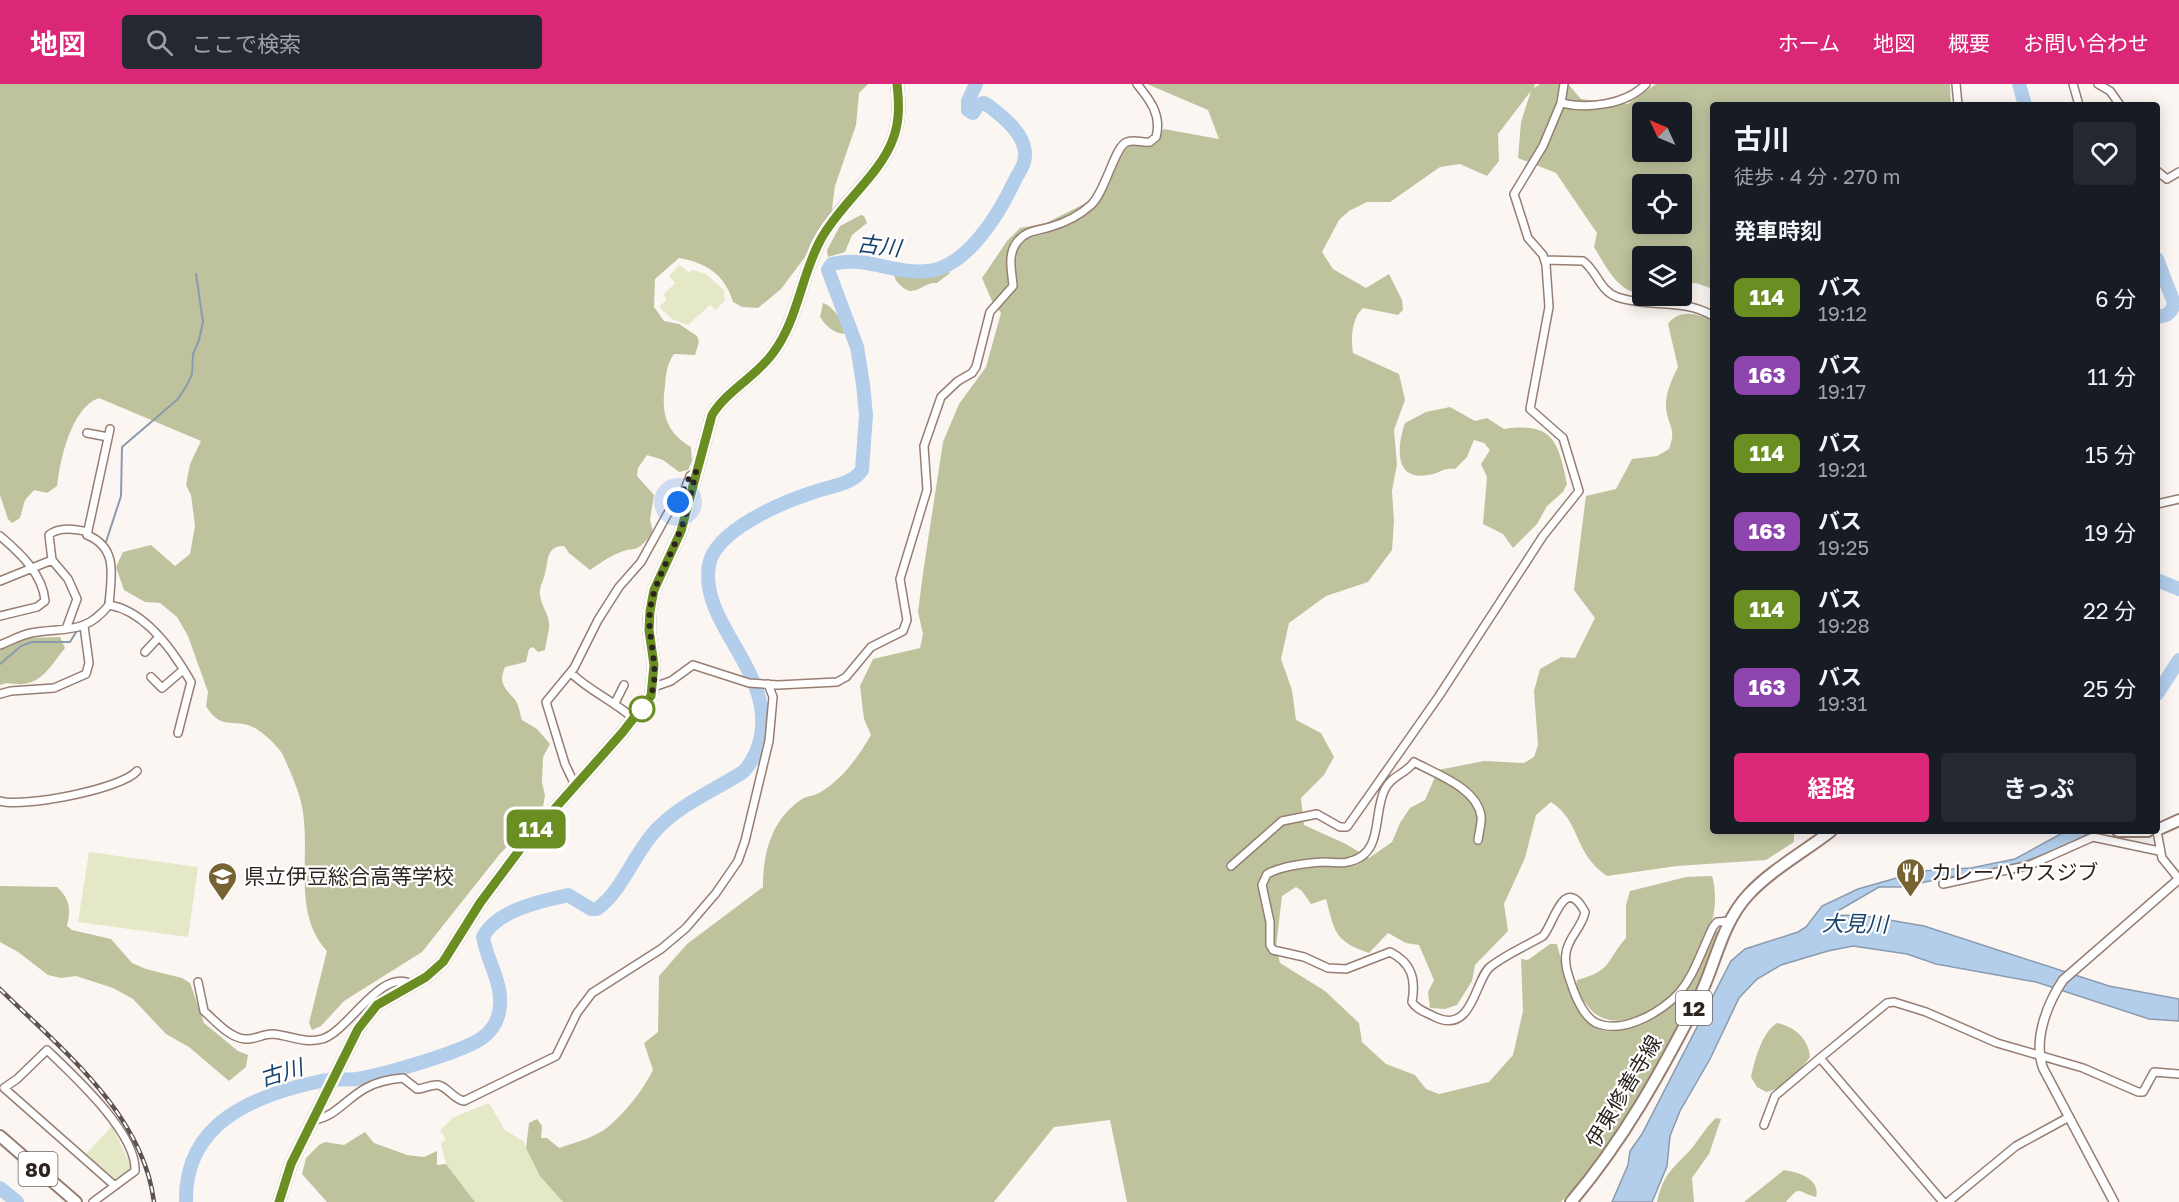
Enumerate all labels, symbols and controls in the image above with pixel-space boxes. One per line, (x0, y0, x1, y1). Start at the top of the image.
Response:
search box (122, 15, 542, 69)
icon: search (143, 26, 176, 59)
text: 地図 (30, 27, 86, 60)
text: ここで検索 (191, 30, 301, 57)
text: ホーム (1778, 30, 1840, 56)
text: 地図 (1873, 30, 1915, 56)
text: 概要 (1948, 30, 1990, 56)
text: お問い合わせ (2023, 30, 2149, 56)
north arrow (1632, 102, 1692, 162)
map controls (1632, 102, 1692, 306)
text: 古川 (1734, 122, 1790, 155)
button: heart (2073, 122, 2136, 185)
text: 徒歩 · 4 分 · 270 m (1734, 164, 1901, 188)
button: locate (1632, 174, 1692, 234)
text: 発車時刻 (1734, 217, 1822, 244)
water label: 古川 (856, 229, 904, 261)
button: layers (1632, 246, 1692, 306)
text: バス (1818, 273, 1862, 300)
text: 114 (1750, 284, 1784, 310)
text: 6 分 (2095, 285, 2136, 312)
text: 19:12 (1818, 301, 1867, 325)
text: バス (1818, 351, 1862, 378)
text: 163 (1749, 362, 1785, 388)
text: 11 分 (2087, 363, 2136, 390)
text: 19:17 (1818, 379, 1866, 403)
text: バス (1818, 429, 1862, 456)
text: 114 (1750, 440, 1784, 466)
text: 15 分 (2085, 441, 2136, 468)
text: 19:21 (1818, 457, 1867, 481)
your location (663, 487, 693, 517)
text: バス (1818, 507, 1862, 534)
text: 163 (1749, 518, 1785, 544)
text: 19 分 (2085, 519, 2136, 546)
text: 19:25 (1818, 535, 1869, 559)
text: バス (1818, 585, 1862, 612)
text: 114 (1750, 596, 1784, 622)
text: 22 分 (2083, 597, 2136, 624)
text: 19:28 (1818, 613, 1870, 637)
text: バス (1818, 663, 1862, 690)
text: 163 (1749, 674, 1785, 700)
text: 25 分 (2083, 675, 2136, 702)
text: 19:31 (1818, 691, 1867, 715)
unlabelled marker (629, 696, 655, 722)
button: 経路 (1734, 753, 1929, 822)
button: きっぷ (1941, 753, 2136, 822)
line badge: 114 (502, 810, 570, 848)
text: 114 (519, 816, 553, 842)
restaurant icon: カレーハウスジブ (1894, 856, 1926, 898)
place label: カレーハウスジブ (1931, 859, 2099, 885)
school or university icon: 県立伊豆総合高等学校 (207, 860, 239, 902)
place label: 県立伊豆総合高等学校 (244, 863, 454, 889)
water label: 大見川 (1822, 909, 1890, 937)
road number: 12 (1676, 991, 1712, 1025)
street label: 伊東修善寺線 (1579, 1030, 1667, 1152)
water label: 古川 (256, 1052, 308, 1091)
road number: 80 (18, 1152, 57, 1186)

